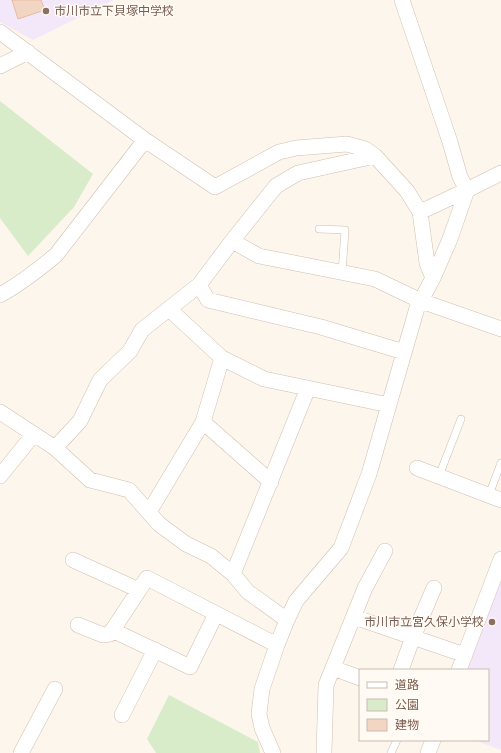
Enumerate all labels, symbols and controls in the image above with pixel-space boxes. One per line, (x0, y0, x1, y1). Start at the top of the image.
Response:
place label: 市川市立下貝塚中学校 (54, 3, 174, 18)
marker: 市川市立下貝塚中学校 (41, 6, 51, 16)
place label: 市川市立宮久保小学校 (364, 614, 484, 629)
marker: 市川市立宮久保小学校 (487, 617, 497, 627)
legend (359, 669, 489, 741)
text: 道路 (395, 677, 419, 692)
text: 公園 (395, 697, 419, 712)
text: 建物 (395, 717, 419, 732)

